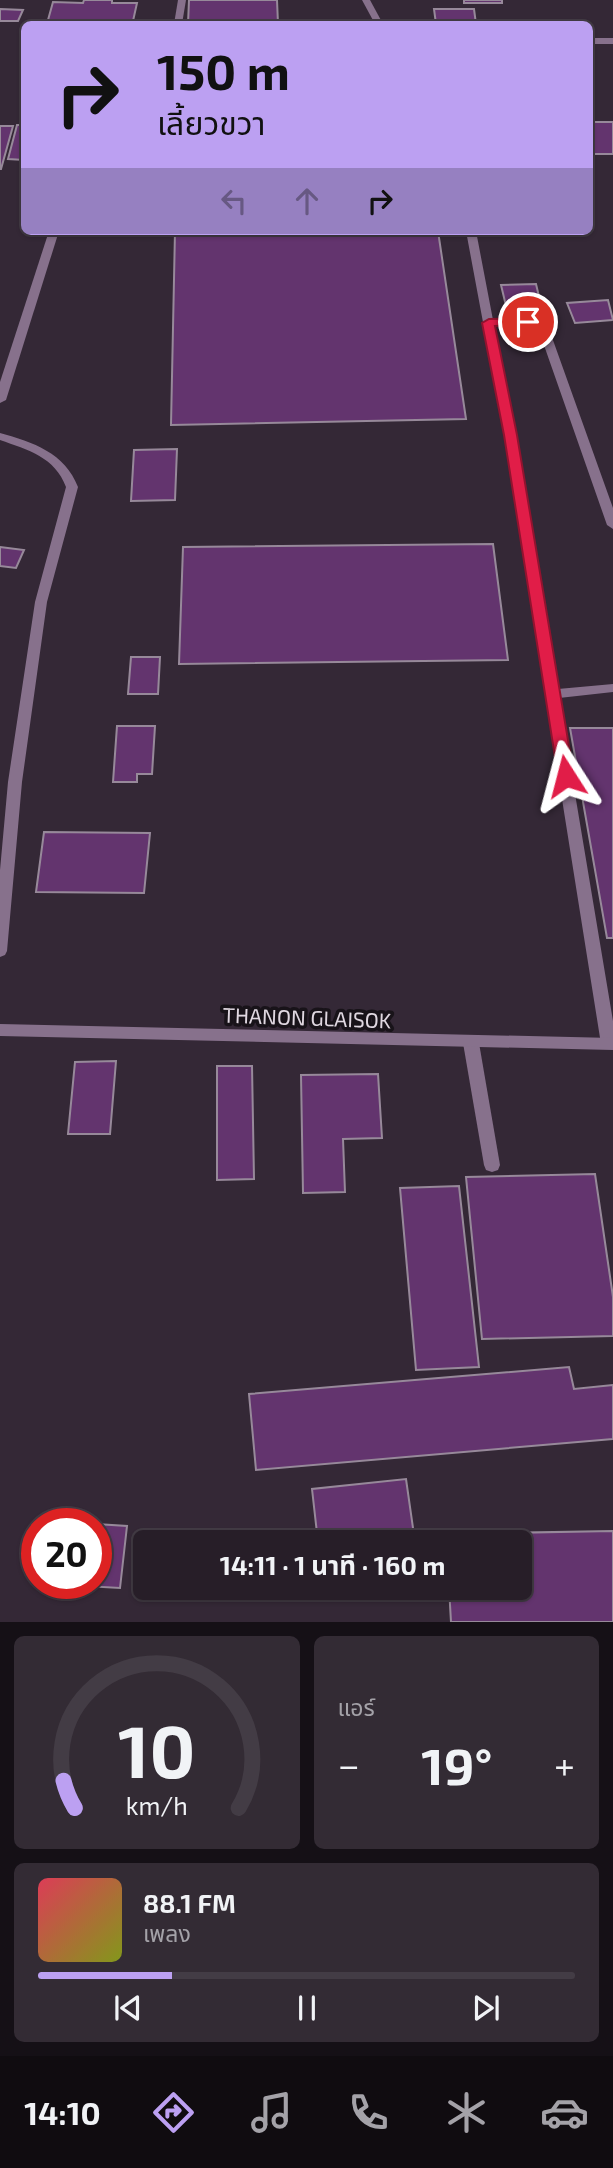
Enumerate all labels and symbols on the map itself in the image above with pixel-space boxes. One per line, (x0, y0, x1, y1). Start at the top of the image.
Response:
pin (498, 292, 558, 352)
position arrow (529, 739, 603, 813)
street label: THANON GLAISOK (222, 1002, 392, 1032)
speed limit sign: 20 (21, 1508, 112, 1599)

